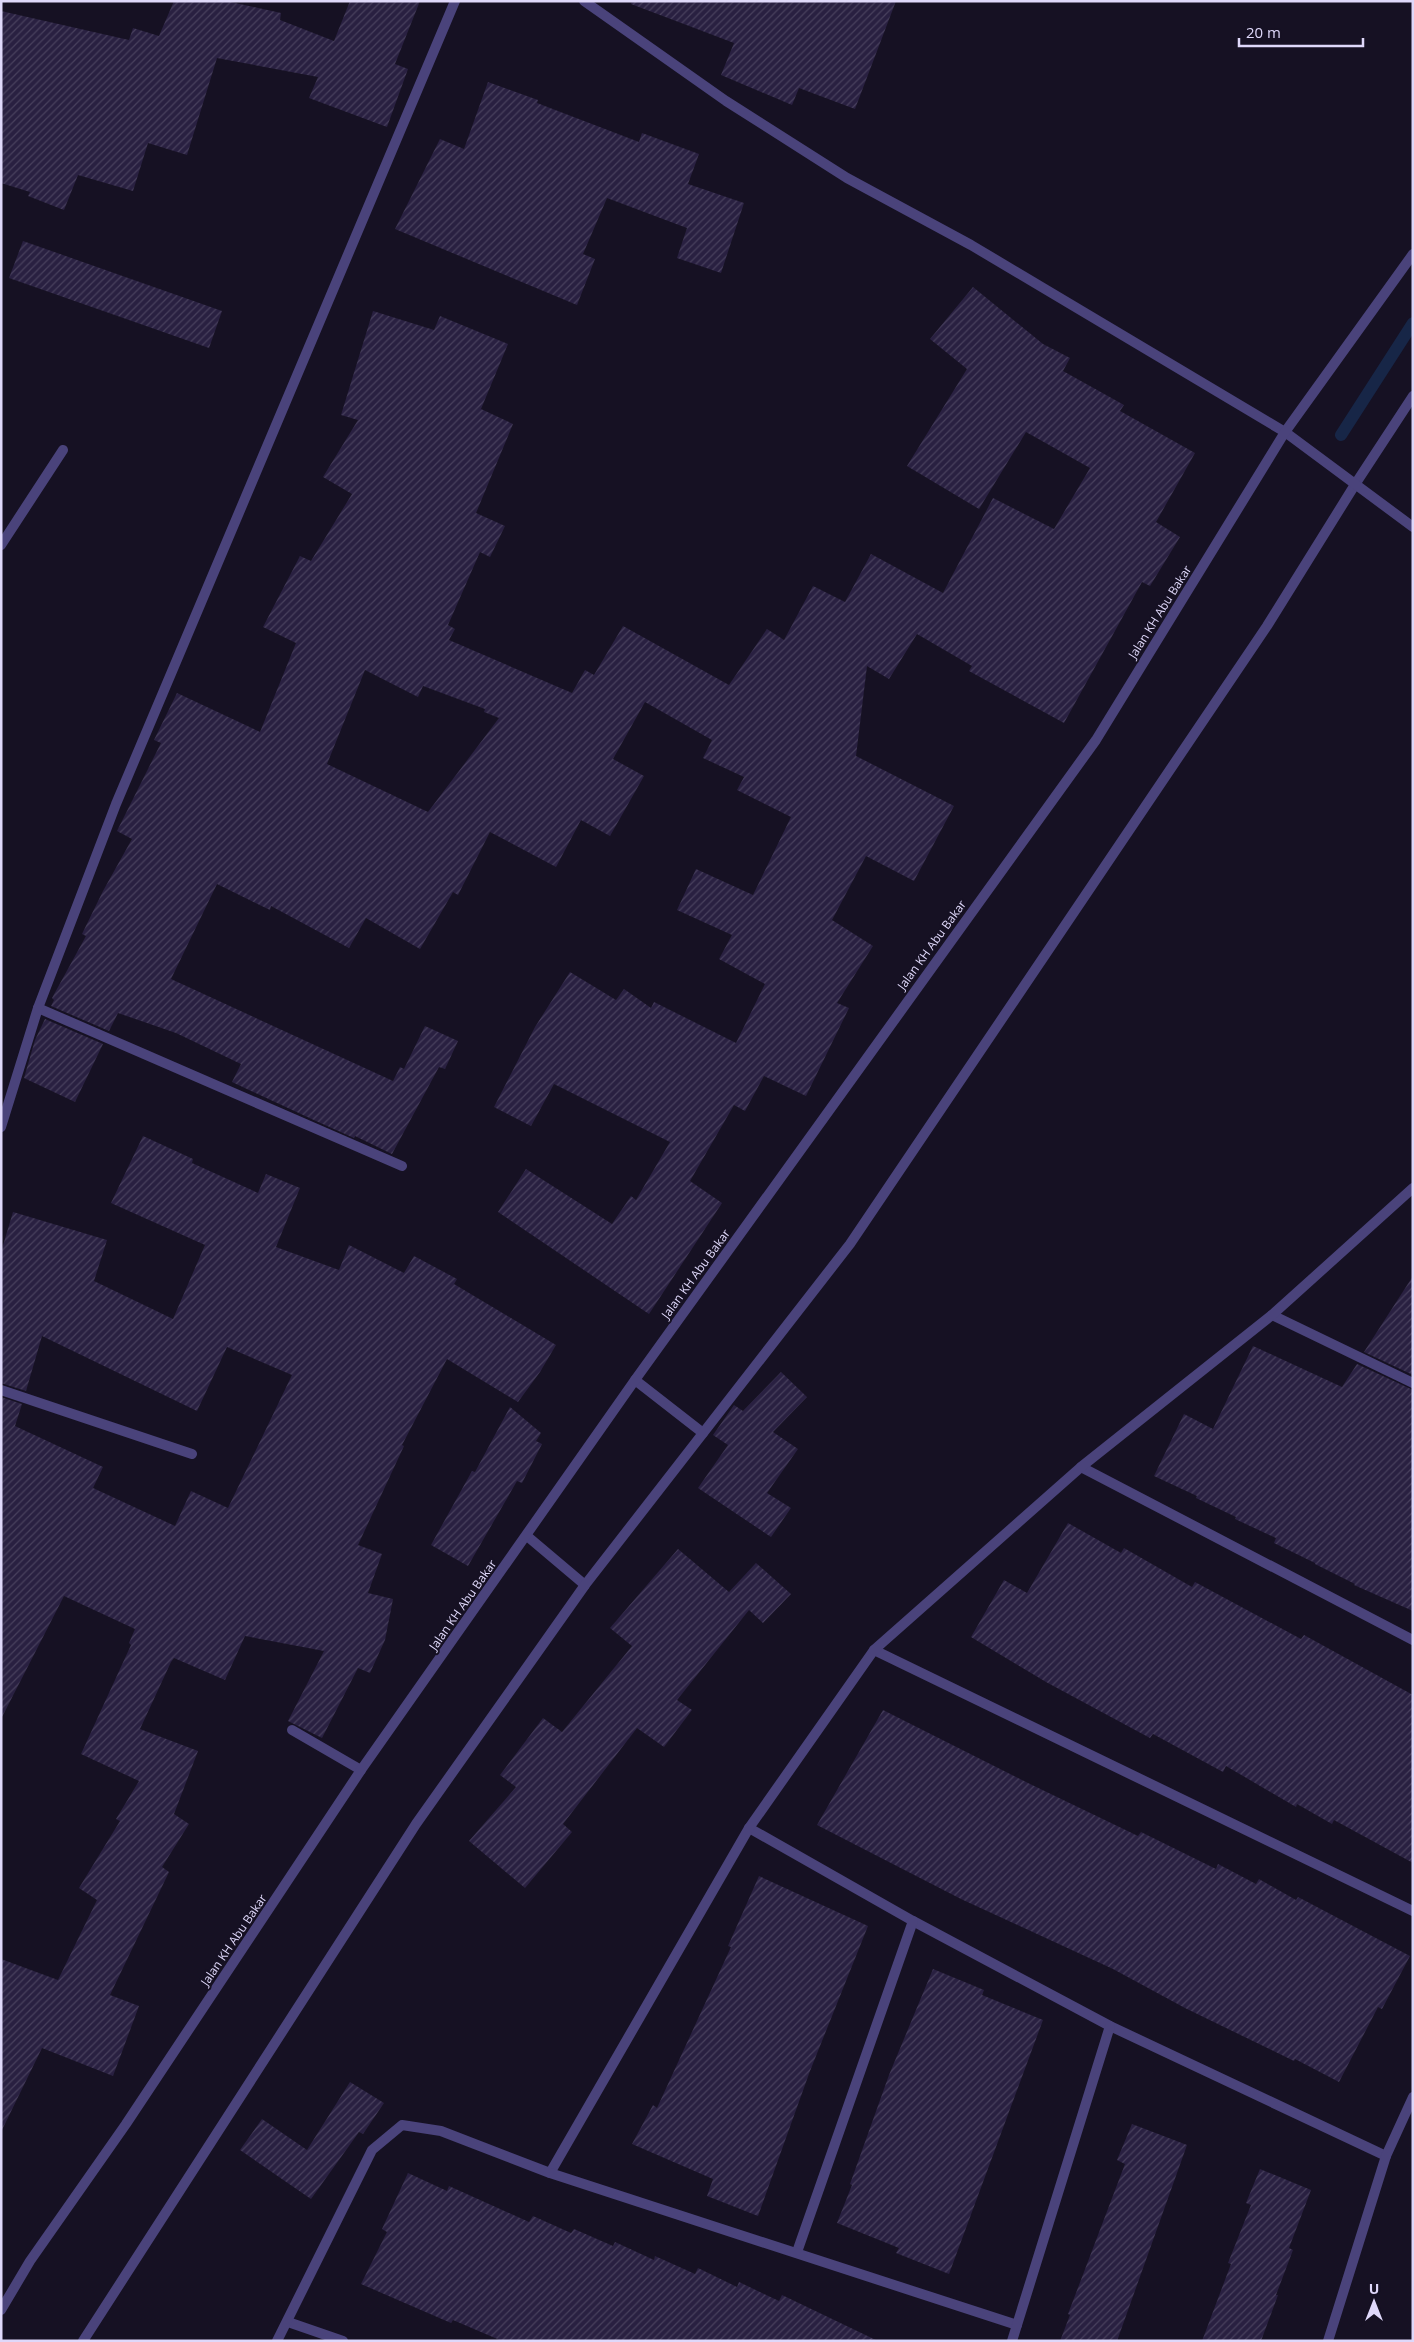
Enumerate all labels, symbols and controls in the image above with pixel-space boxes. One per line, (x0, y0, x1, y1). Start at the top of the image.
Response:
scale bar (1239, 15, 1363, 47)
text: 20 m (1246, 22, 1281, 42)
street label: Jalan KH Abu Bakar (1123, 562, 1195, 662)
street label: Jalan KH Abu Bakar (893, 896, 970, 994)
street label: Jalan KH Abu Bakar (657, 1225, 734, 1323)
street label: Jalan KH Abu Bakar (424, 1556, 500, 1654)
street label: Jalan KH Abu Bakar (196, 1891, 271, 1990)
north arrow (1349, 2277, 1399, 2327)
text: U (1369, 2279, 1379, 2298)

